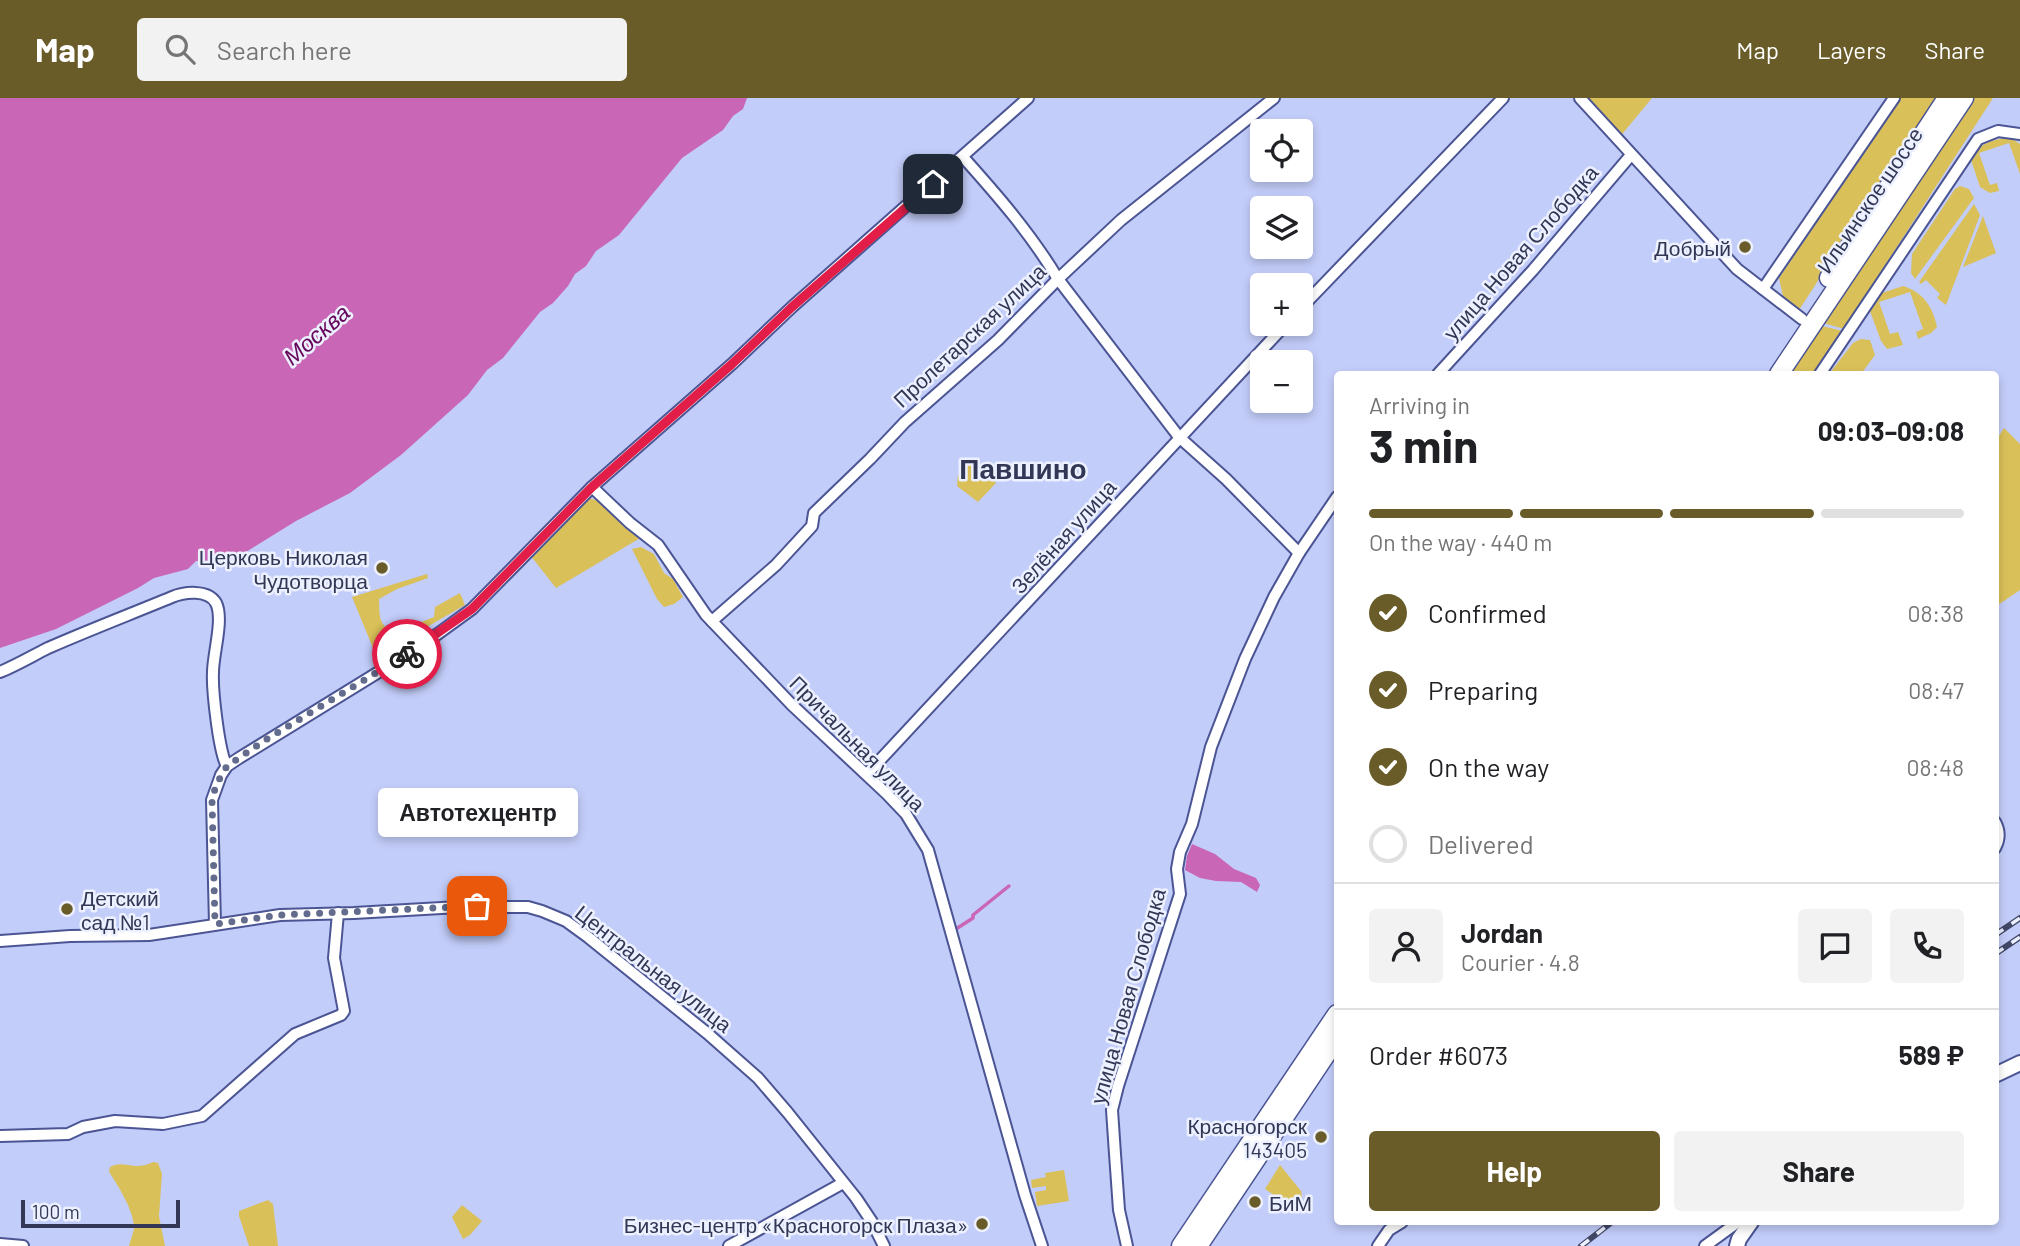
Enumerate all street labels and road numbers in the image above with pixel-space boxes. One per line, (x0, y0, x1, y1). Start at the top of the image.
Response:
street label: Ильинское шоссе (1811, 122, 1927, 278)
street label: улица Новая Слободка (1437, 159, 1603, 344)
street label: Пролетарская улица (888, 258, 1051, 412)
street label: Зелёная улица (1005, 474, 1121, 598)
street label: Причальная улица (785, 670, 931, 816)
street label: улица Новая Слободка (1084, 885, 1170, 1107)
street label: Центральная улица (571, 899, 737, 1037)

